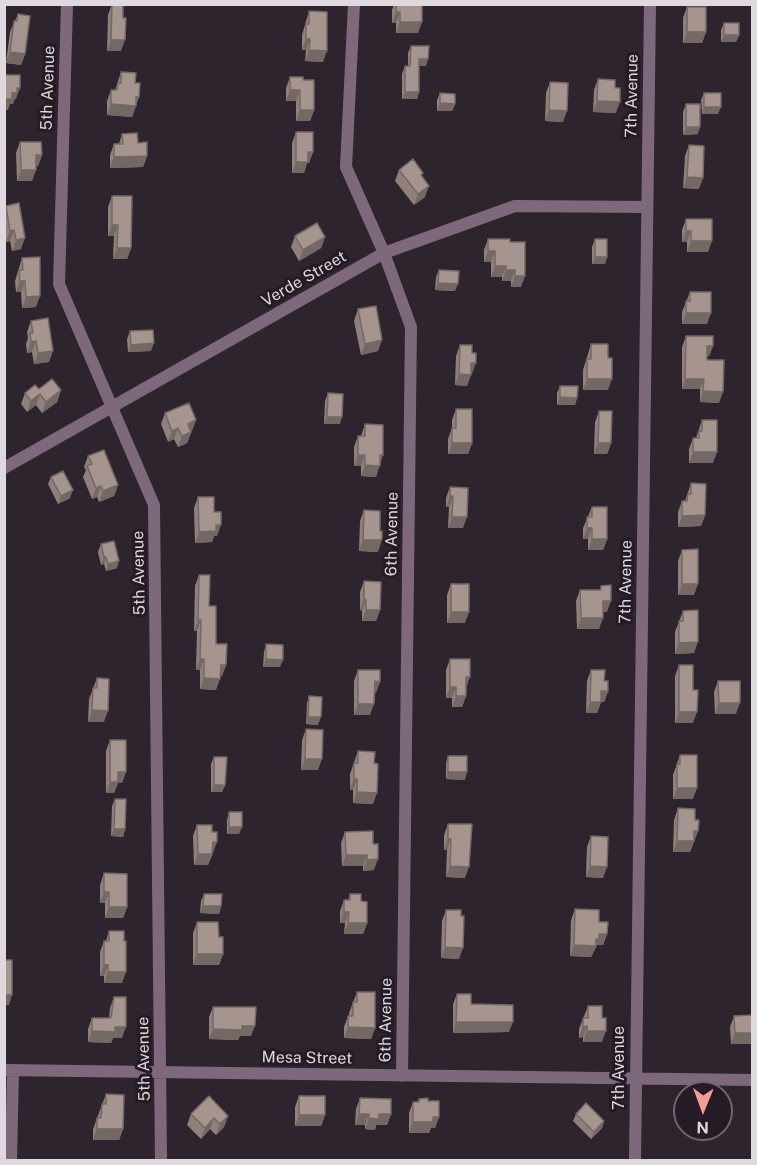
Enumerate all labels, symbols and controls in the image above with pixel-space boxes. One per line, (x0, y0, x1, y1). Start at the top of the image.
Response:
street label: 5th Avenue (37, 45, 59, 131)
street label: 7th Avenue (622, 54, 642, 138)
street label: Verde Street (258, 247, 350, 311)
street label: 6th Avenue (382, 492, 402, 576)
street label: 5th Avenue (129, 531, 149, 615)
street label: 7th Avenue (616, 540, 636, 624)
street label: 6th Avenue (376, 978, 396, 1062)
street label: 5th Avenue (134, 1017, 154, 1101)
street label: 7th Avenue (609, 1026, 629, 1110)
street label: Mesa Street (262, 1048, 352, 1068)
north arrow (673, 1081, 733, 1141)
text: N (696, 1118, 709, 1137)

